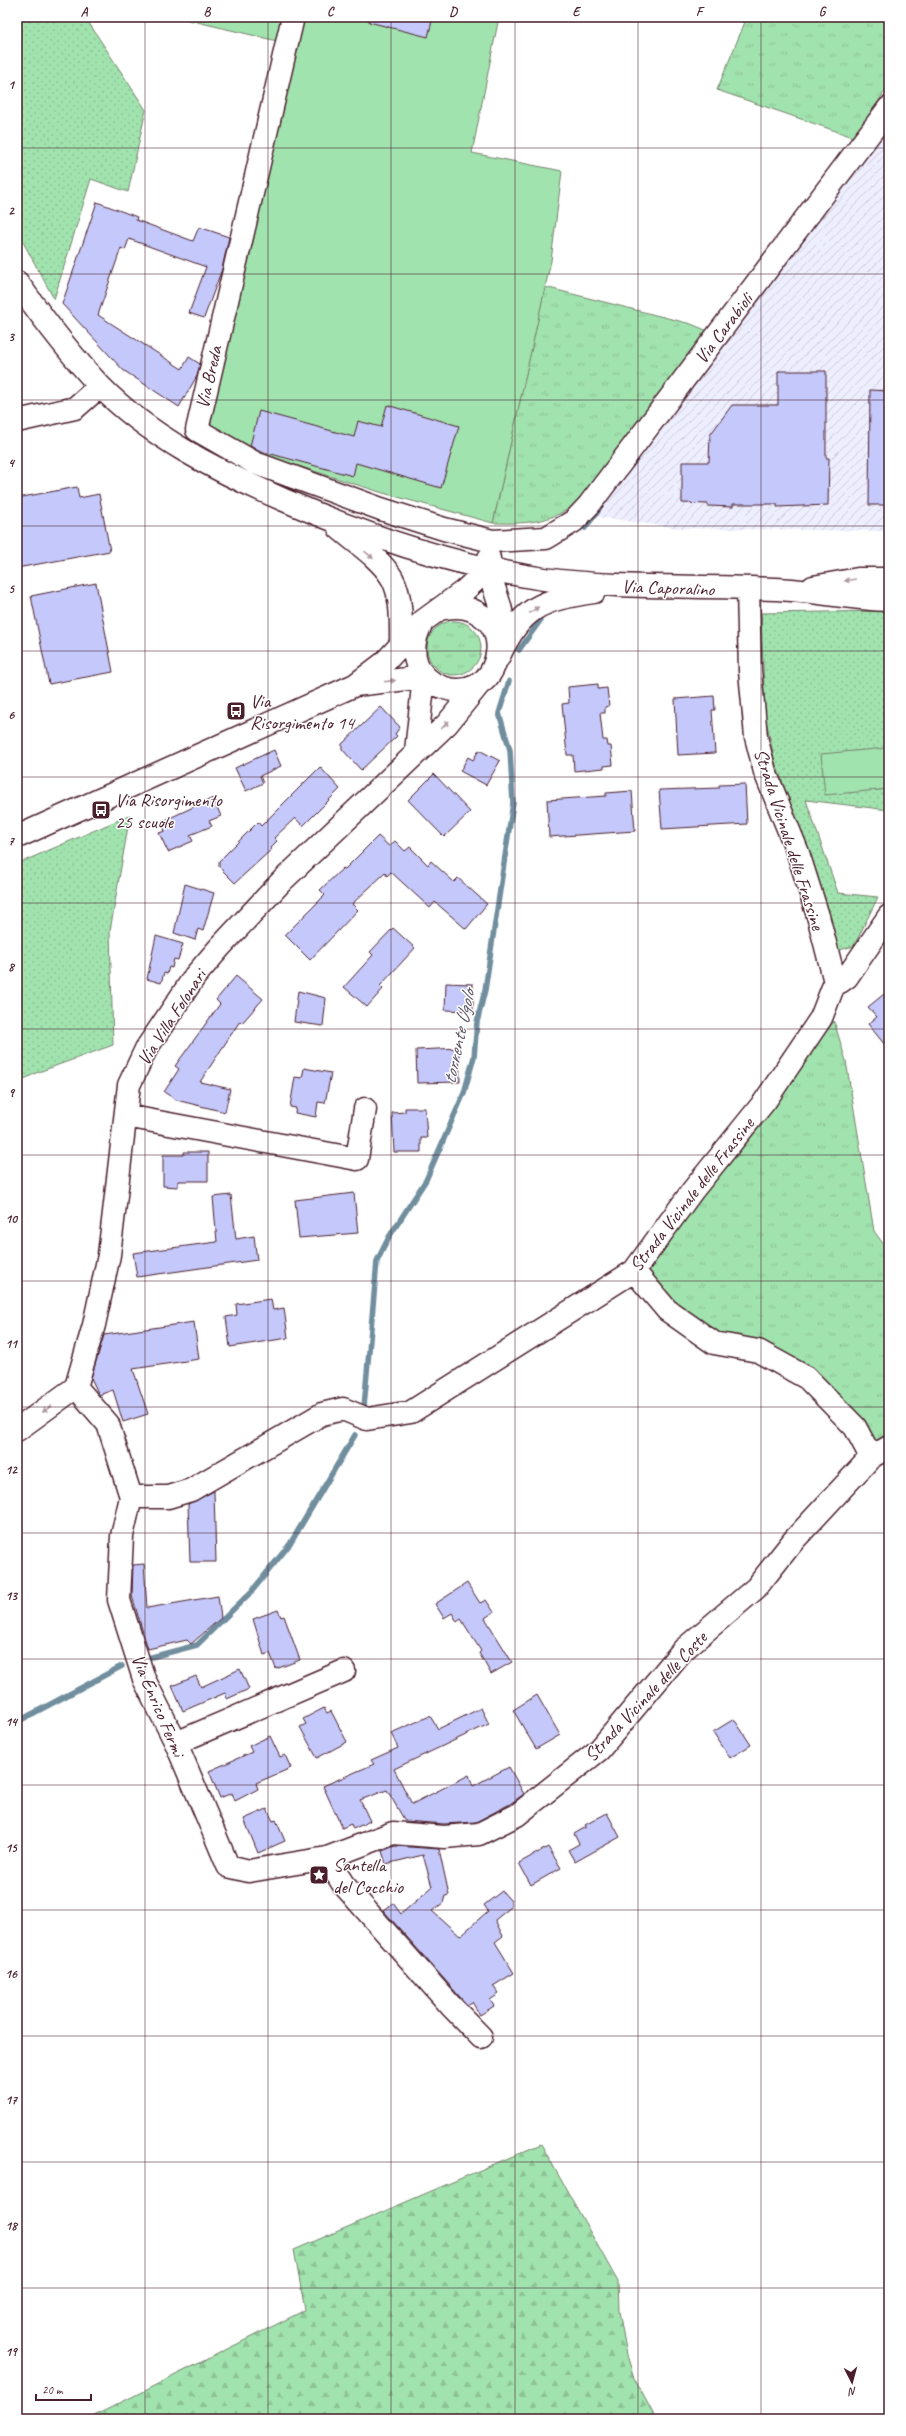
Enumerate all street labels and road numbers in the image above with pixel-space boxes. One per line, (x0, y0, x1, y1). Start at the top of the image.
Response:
street label: Via Carabioli (689, 287, 760, 369)
street label: Via Breda (190, 342, 228, 411)
street label: Via Caporalino (621, 574, 716, 602)
street label: Strada Vicinale delle Frassine (748, 746, 830, 935)
street label: Via Villa Folonari (132, 963, 213, 1070)
street label: Strada Vicinale delle Frassine (624, 1111, 761, 1277)
street label: Strada Vicinale delle Coste (579, 1625, 714, 1767)
street label: Via Enrico Fermi (126, 1651, 191, 1762)

